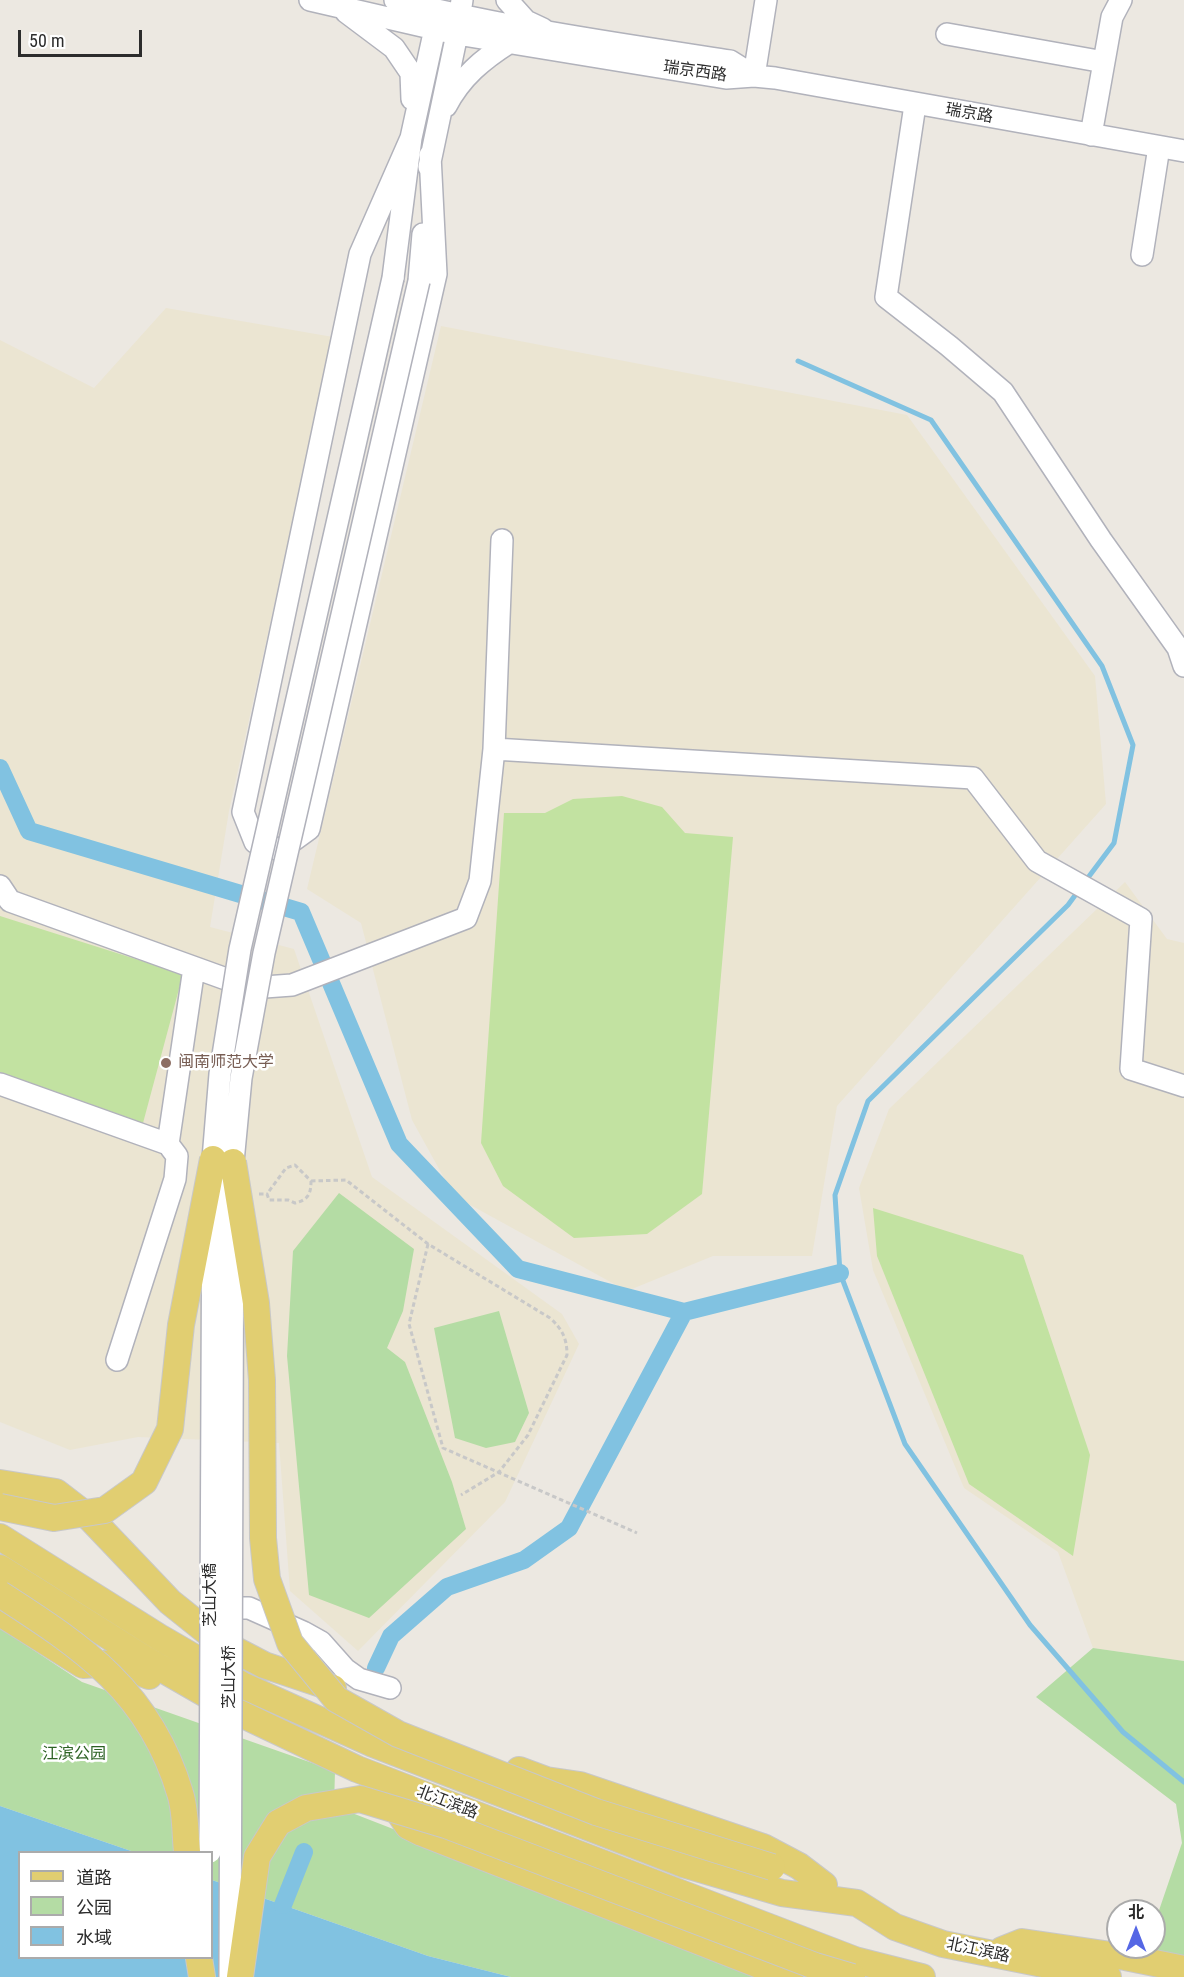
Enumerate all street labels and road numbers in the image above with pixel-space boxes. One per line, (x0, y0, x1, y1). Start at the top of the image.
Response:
street label: 瑞京西路 (662, 58, 728, 86)
street label: 瑞京路 (944, 100, 994, 128)
street label: 芝山大橋 (201, 1563, 221, 1627)
street label: 芝山大桥 (220, 1645, 240, 1709)
street label: 北江滨路 (414, 1783, 480, 1823)
street label: 北江滨路 (945, 1935, 1011, 1967)

